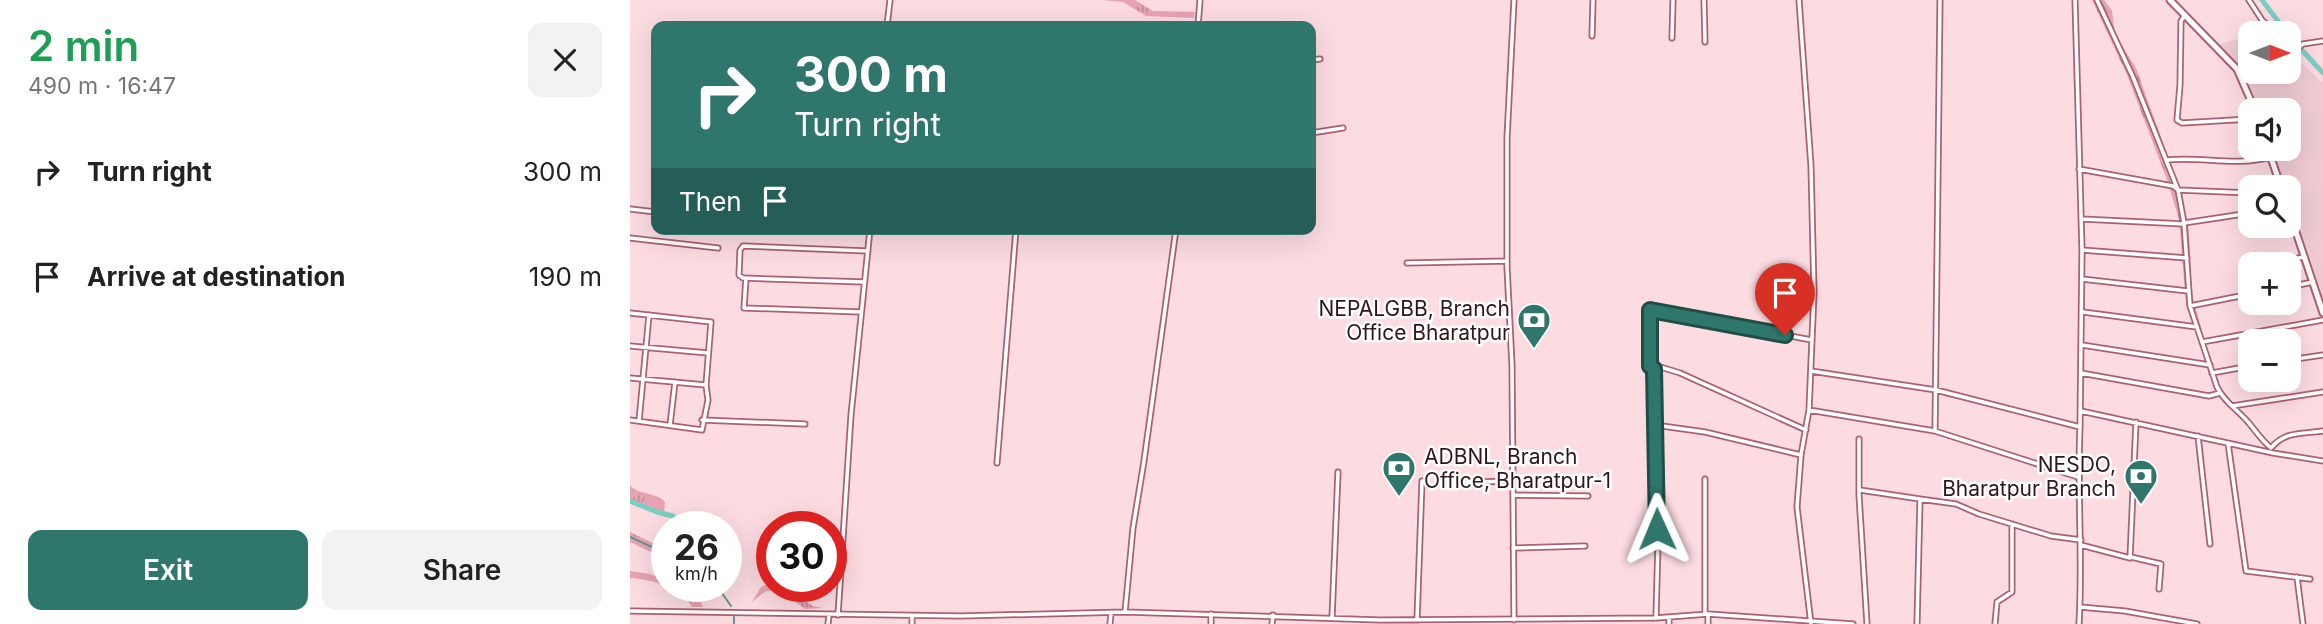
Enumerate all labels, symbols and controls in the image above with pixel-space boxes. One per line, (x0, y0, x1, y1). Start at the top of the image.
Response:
text: 2 min (28, 20, 139, 71)
north arrow (2238, 21, 2301, 84)
map controls (2238, 21, 2301, 392)
button: close (528, 23, 602, 97)
text: 300 m (794, 45, 948, 104)
icon: right (679, 49, 770, 140)
text: 490 m · 16:47 (28, 72, 176, 100)
button: sound (2238, 98, 2301, 161)
text: Turn right (794, 105, 941, 144)
icon: right (28, 153, 66, 191)
text: Turn right (87, 156, 212, 187)
text: 300 m (523, 156, 602, 187)
button: search (2238, 175, 2301, 238)
icon: arrive (756, 182, 794, 220)
text: Then (679, 186, 742, 217)
button: + (2238, 252, 2301, 315)
icon: arrive (28, 258, 66, 296)
text: Arrive at destination (87, 261, 346, 292)
text: 190 m (529, 261, 602, 292)
pin (1755, 263, 1815, 335)
icon: arrive (1766, 274, 1804, 312)
place label: NEPALGBB, Branch Office Bharatpur (1319, 296, 1510, 345)
bank icon: NEPALGBB, Branch Office Bharatpur (1515, 301, 1553, 350)
button: − (2238, 329, 2301, 392)
place label: ADBNL, Branch Office, Bharatpur-1 (1424, 444, 1611, 493)
bank icon: ADBNL, Branch Office, Bharatpur-1 (1380, 449, 1418, 498)
place label: NESDO, Bharatpur Branch (1942, 452, 2116, 501)
bank icon: NESDO, Bharatpur Branch (2122, 457, 2160, 506)
position arrow (1620, 492, 1694, 566)
speed limit sign: 30 (756, 511, 847, 602)
text: 26 (674, 526, 719, 568)
button: Exit (28, 530, 308, 610)
button: Share (322, 530, 602, 610)
text: km/h (675, 563, 718, 584)

